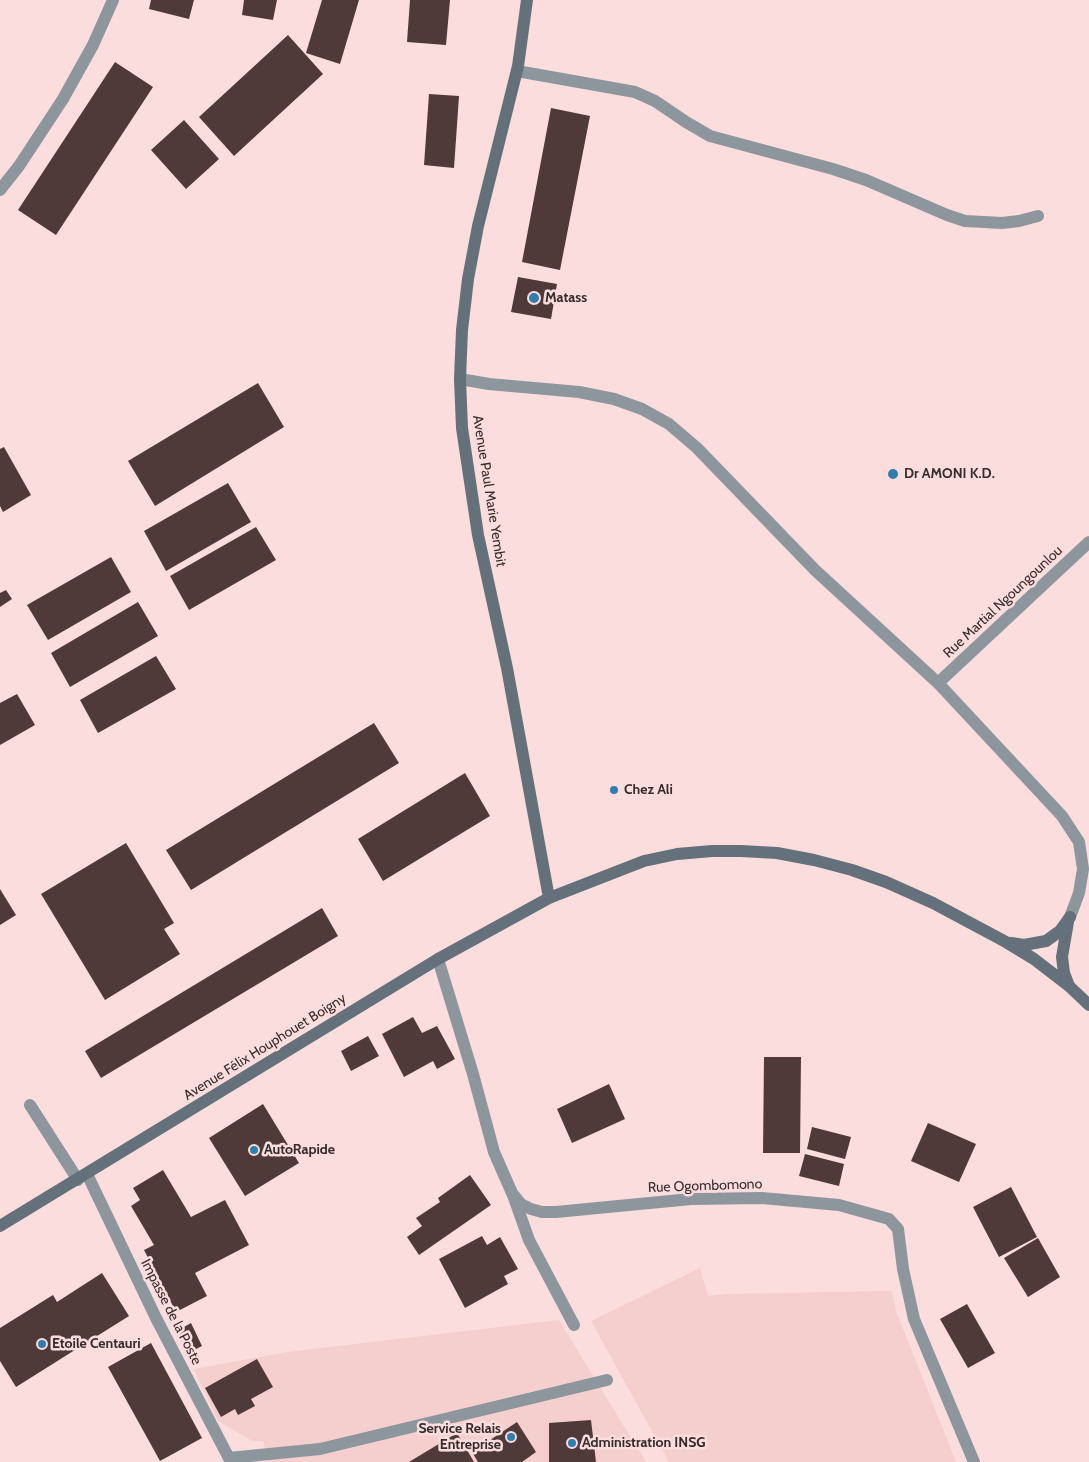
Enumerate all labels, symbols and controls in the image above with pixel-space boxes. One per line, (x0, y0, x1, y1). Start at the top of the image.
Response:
place label: Matass (545, 290, 587, 306)
marker: Matass (527, 291, 541, 305)
street label: Avenue Paul Marie Yembit (469, 414, 509, 568)
place label: Dr AMONI K.D. (904, 466, 995, 482)
marker: Dr AMONI K.D. (886, 467, 900, 481)
street label: Rue Martial Ngoungounlou (940, 542, 1066, 662)
place label: Chez Ali (624, 782, 673, 798)
marker: Chez Ali (608, 784, 620, 796)
street label: Avenue Félix Houphouet Boigny (181, 990, 349, 1104)
place label: AutoRapide (264, 1142, 335, 1158)
marker: AutoRapide (248, 1144, 260, 1156)
street label: Rue Ogombomono (647, 1176, 763, 1196)
street label: Impasse de la Poste (137, 1256, 205, 1368)
place label: Etoile Centauri (52, 1336, 141, 1352)
marker: Etoile Centauri (36, 1338, 48, 1350)
place label: Service Relais Entreprise (418, 1421, 501, 1454)
marker: Service Relais Entreprise (505, 1431, 517, 1443)
place label: Administration INSG (582, 1435, 706, 1451)
marker: Administration INSG (566, 1437, 578, 1449)

